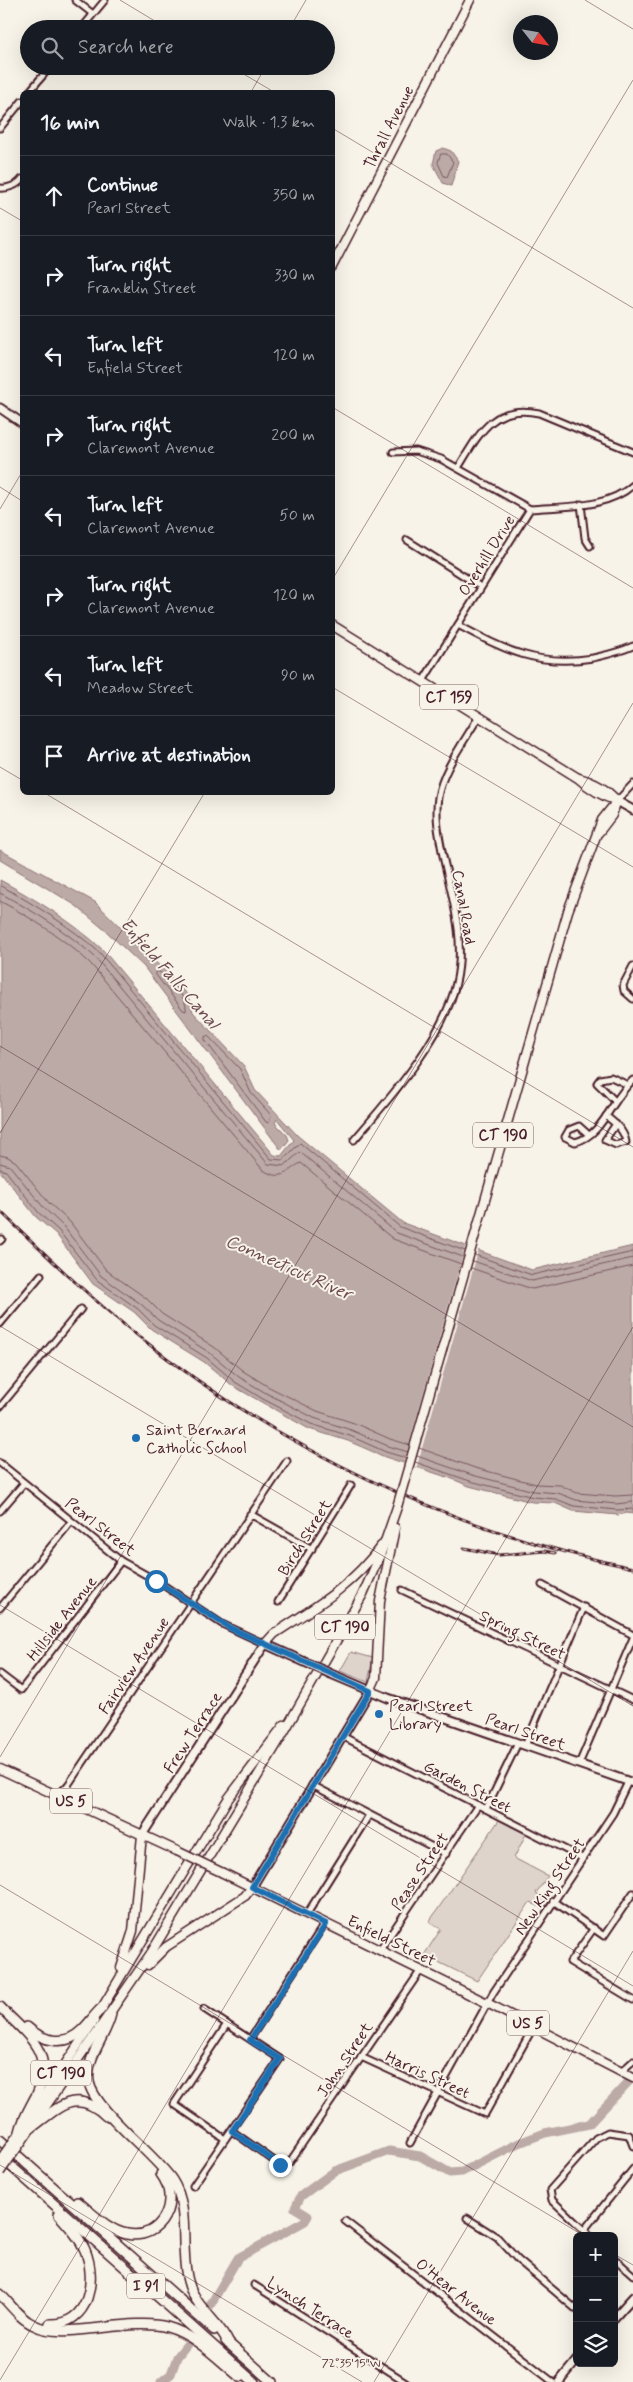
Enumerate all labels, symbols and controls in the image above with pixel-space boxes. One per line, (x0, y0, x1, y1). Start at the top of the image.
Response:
north arrow (513, 15, 558, 60)
search box (20, 20, 335, 75)
icon: search (38, 34, 66, 62)
text: Search here (78, 35, 174, 60)
street label: Thrall Avenue (359, 82, 419, 173)
text: 16 min (40, 109, 100, 137)
text: Walk · 1.3 km (223, 112, 315, 133)
text: Continue (87, 173, 158, 198)
icon: ahead (40, 182, 68, 210)
text: 350 m (273, 185, 315, 206)
text: Pearl Street (87, 198, 171, 219)
text: Turn right (87, 253, 171, 278)
icon: right (40, 262, 68, 290)
text: 330 m (274, 265, 315, 286)
text: Franklin Street (87, 278, 196, 299)
text: Turn left (87, 333, 163, 358)
icon: left (40, 342, 68, 370)
text: 120 m (273, 345, 315, 366)
text: Enfield Street (87, 358, 183, 379)
text: Turn right (87, 413, 171, 438)
icon: right (40, 422, 68, 450)
text: 200 m (271, 425, 315, 446)
text: Claremont Avenue (87, 438, 215, 459)
text: Turn left (87, 493, 163, 518)
icon: left (40, 502, 68, 530)
text: 50 m (279, 505, 315, 526)
street label: Overhill Drive (454, 511, 520, 600)
text: Claremont Avenue (87, 518, 215, 539)
text: Turn right (87, 573, 171, 598)
icon: right (40, 582, 68, 610)
text: 120 m (273, 585, 315, 606)
text: Claremont Avenue (87, 598, 215, 619)
text: Turn left (87, 653, 163, 678)
icon: left (40, 662, 68, 690)
text: 90 m (281, 665, 315, 686)
text: Meadow Street (87, 678, 194, 699)
road number: CT 159 (420, 684, 478, 710)
icon: arrive (40, 742, 68, 770)
text: Arrive at destination (87, 743, 251, 768)
street label: Canal Road (447, 868, 480, 946)
water label: Enfield Falls Canal (114, 913, 226, 1036)
road number: CT 190 (473, 1122, 533, 1148)
water label: Connecticut River (222, 1229, 358, 1308)
place label: Saint Bernard Catholic School (146, 1420, 247, 1459)
marker: Saint Bernard Catholic School (130, 1432, 142, 1444)
street label: Pearl Street (61, 1493, 140, 1562)
street label: Birch Street (274, 1495, 337, 1580)
route start (145, 1570, 168, 1593)
street label: Hillside Avenue (22, 1572, 102, 1666)
street label: Spring Street (475, 1605, 569, 1666)
street label: Fairview Avenue (94, 1613, 175, 1718)
road number: CT 190 (315, 1614, 375, 1640)
street label: Frew Terrace (159, 1688, 227, 1778)
place label: Pearl Street Library (389, 1696, 473, 1735)
marker: Pearl Street Library (373, 1708, 385, 1720)
street label: Pearl Street (482, 1709, 569, 1756)
street label: Garden Street (420, 1756, 515, 1818)
road number: US 5 (50, 1788, 92, 1814)
street label: Pease Street (387, 1829, 454, 1915)
street label: New King Street (510, 1834, 591, 1940)
street label: Enfield Street (344, 1911, 440, 1972)
road number: US 5 (507, 2010, 549, 2036)
street label: John Street (312, 2018, 378, 2101)
street label: Harris Street (382, 2047, 473, 2104)
road number: CT 190 (31, 2060, 91, 2086)
route end (269, 2154, 292, 2177)
map controls (573, 2232, 618, 2367)
button: + (573, 2232, 618, 2277)
street label: O'Hear Avenue (411, 2254, 501, 2331)
street label: Lynch Terrace (263, 2272, 358, 2344)
road number: I 91 (127, 2274, 165, 2298)
button: − (573, 2277, 618, 2322)
button: layers (573, 2322, 618, 2367)
text: 72°35'15"W (321, 2356, 381, 2372)

